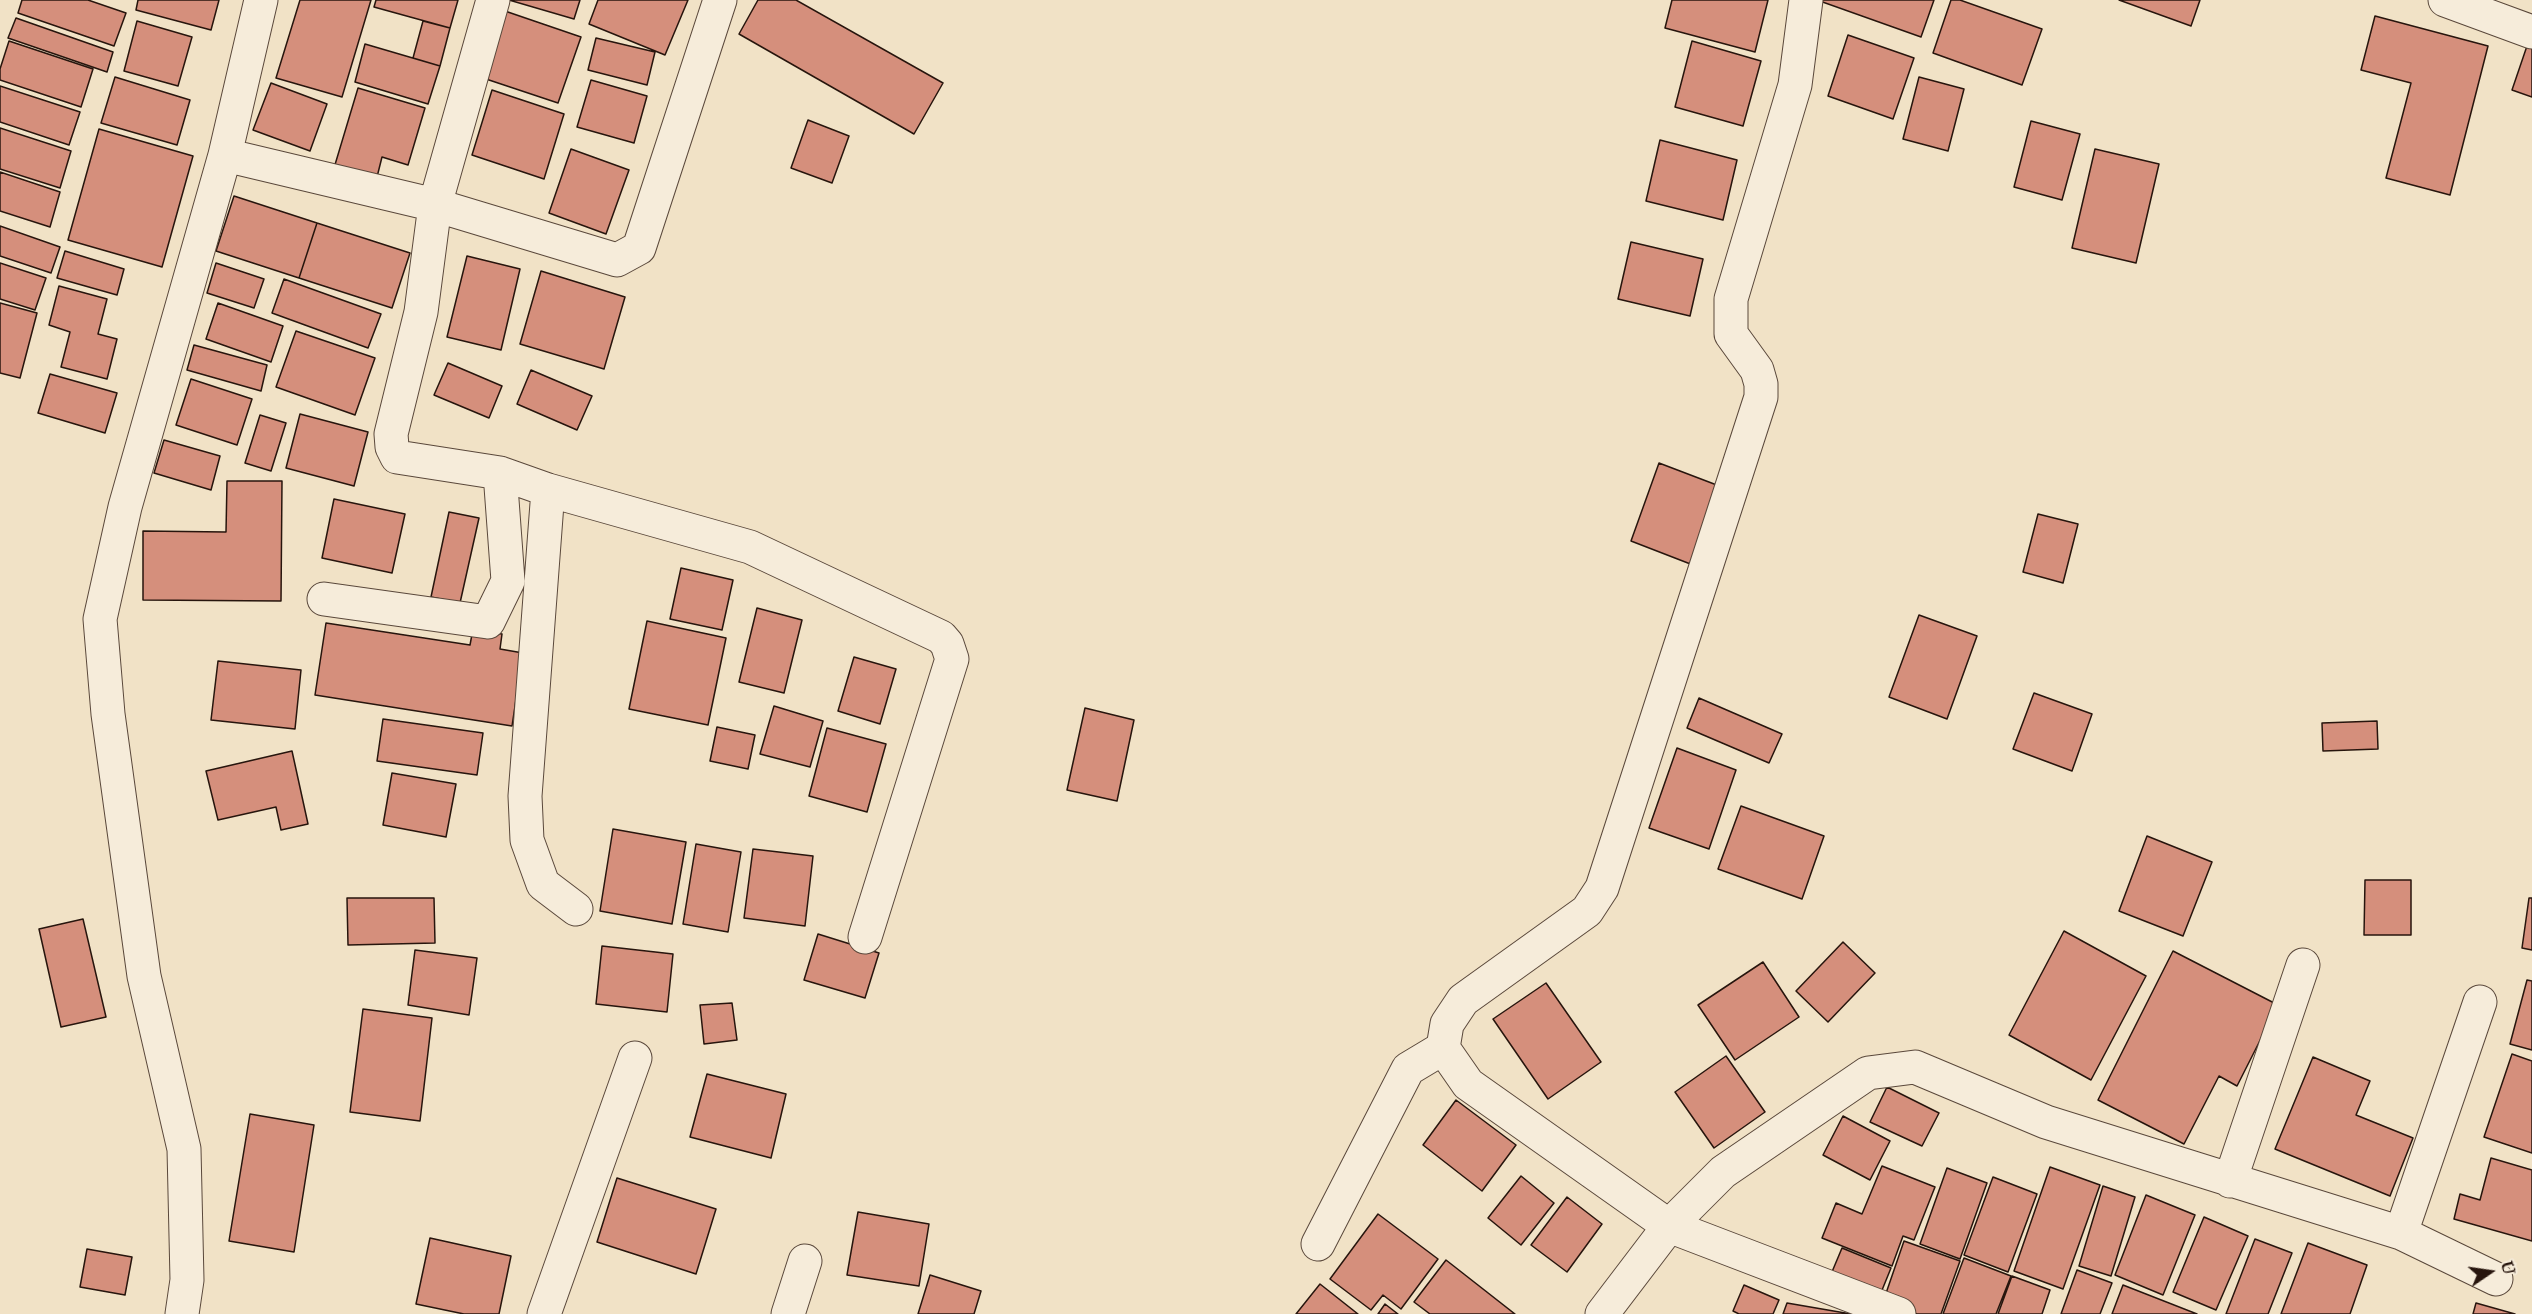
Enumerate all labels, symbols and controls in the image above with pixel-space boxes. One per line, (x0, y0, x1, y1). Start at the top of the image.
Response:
north arrow (2460, 1242, 2520, 1302)
text: U (2496, 1259, 2519, 1277)

